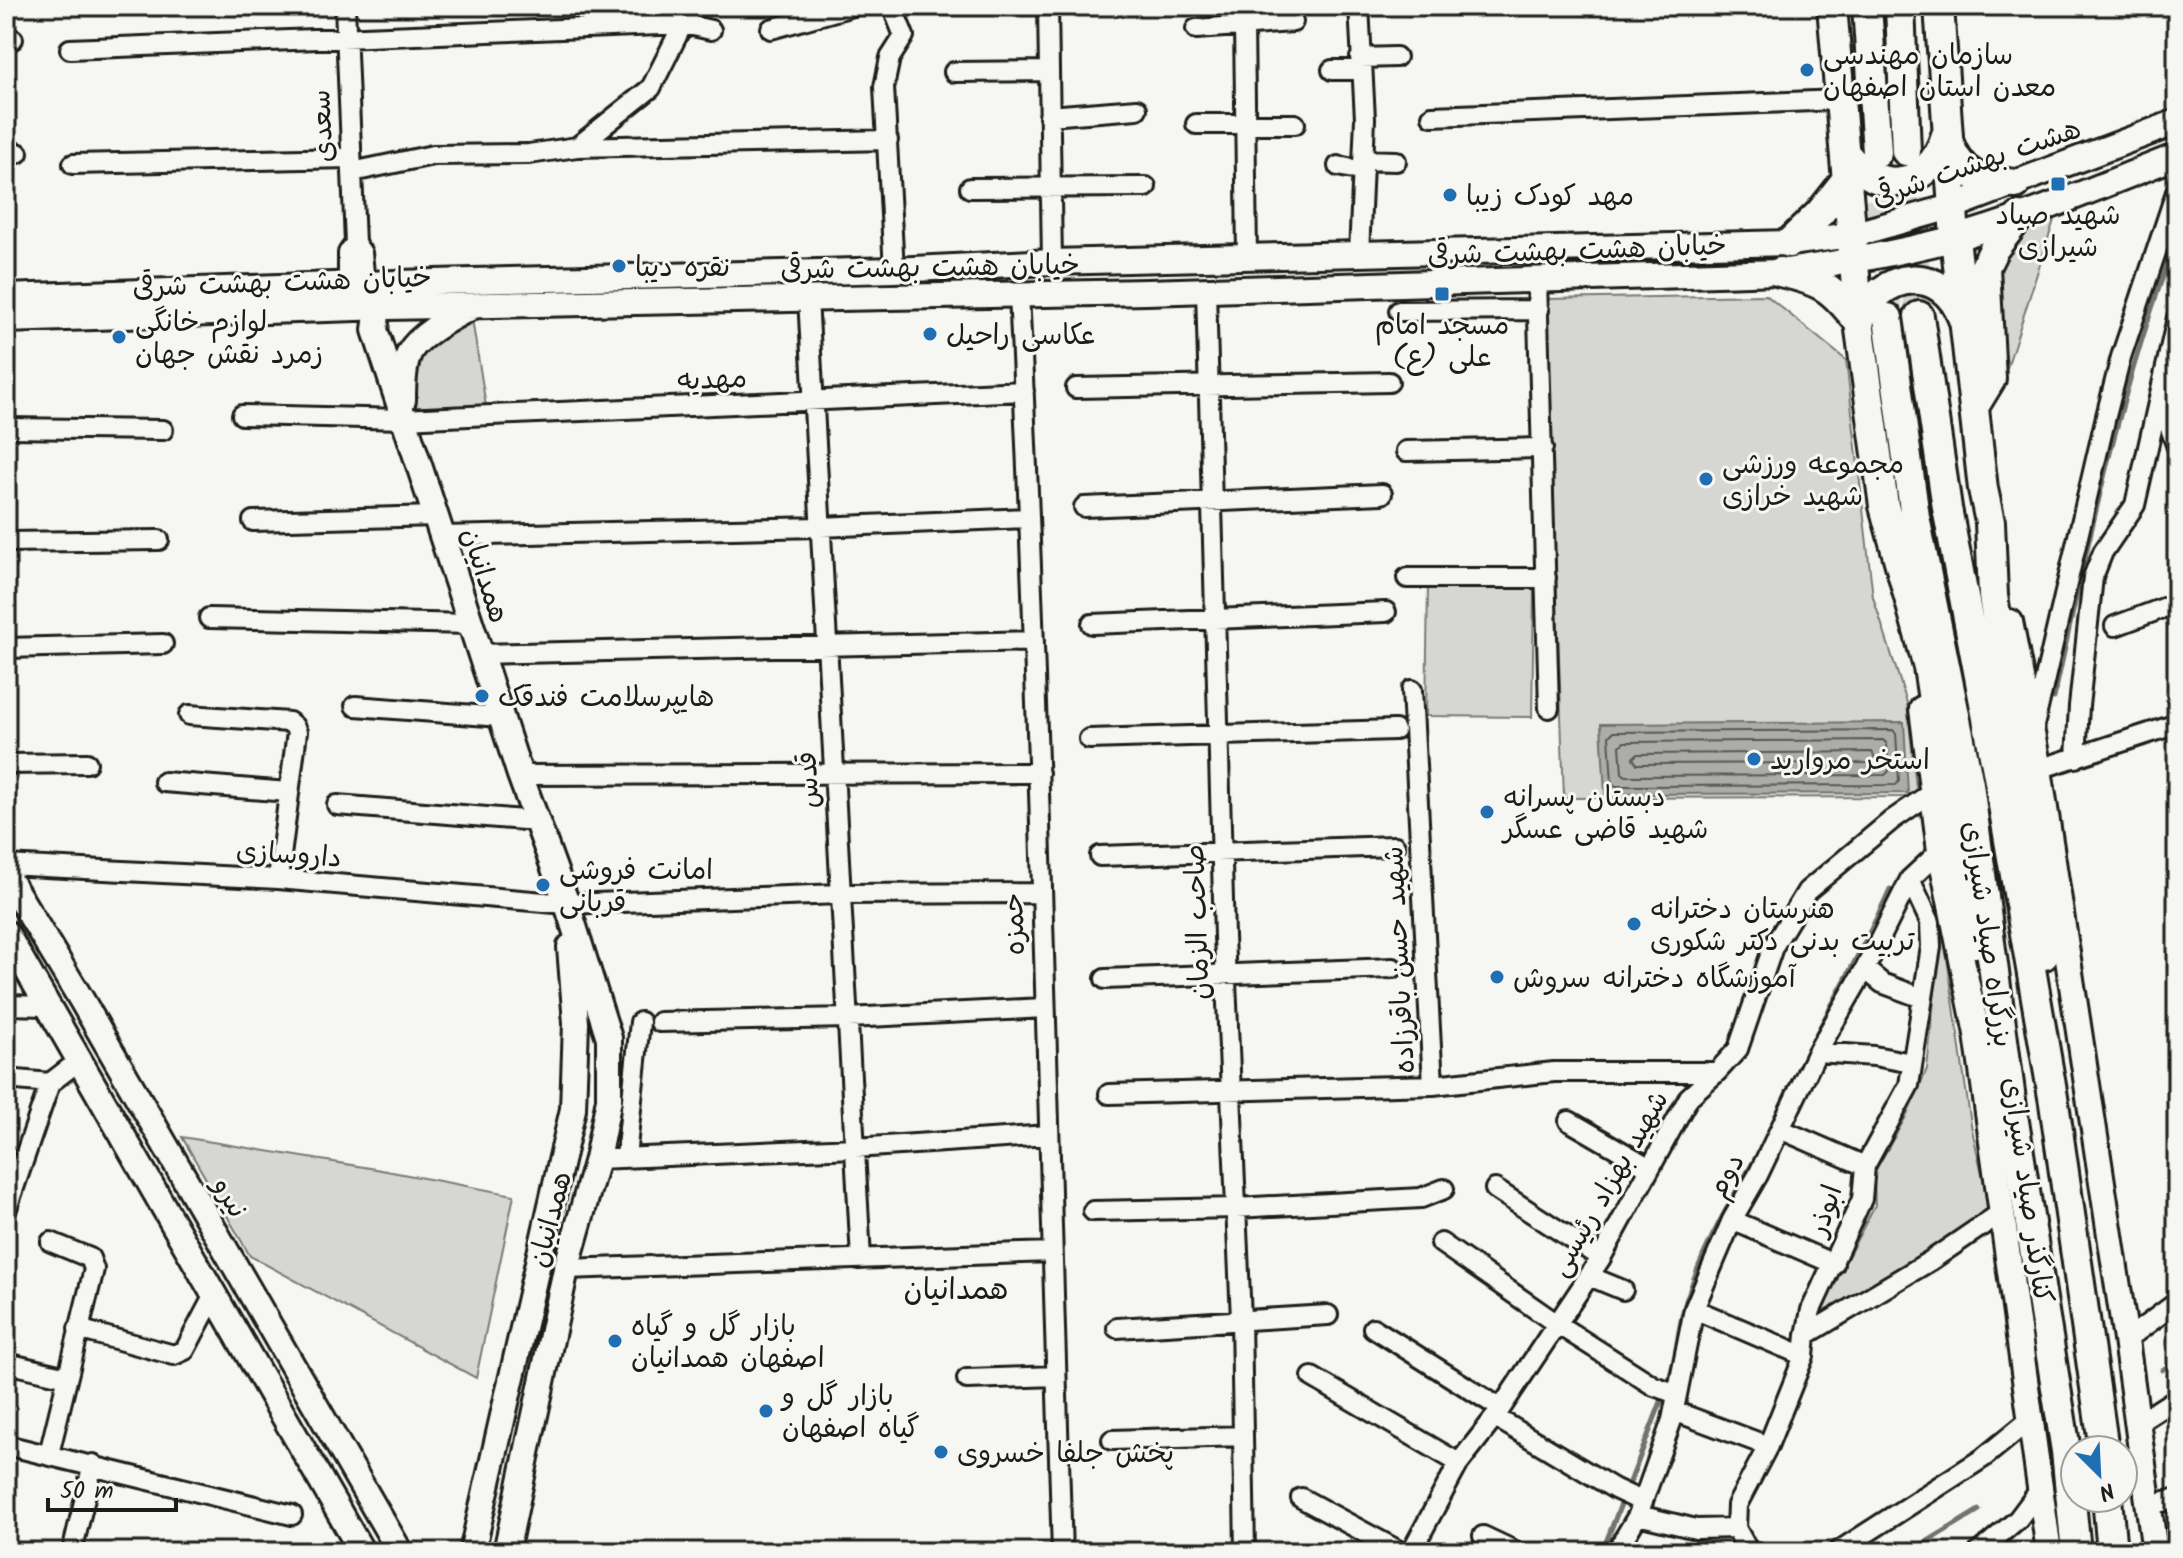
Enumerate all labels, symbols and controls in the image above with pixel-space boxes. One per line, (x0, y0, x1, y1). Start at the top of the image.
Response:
place label: سازمان مهندسی معدن استان اصفهان (1823, 34, 2056, 111)
marker: سازمان مهندسی معدن استان اصفهان (1798, 61, 1816, 79)
street label: سعدی (299, 88, 348, 163)
street label: هشت بهشت شرقی (1866, 107, 2088, 221)
place label: مهد کودک زیبا (1466, 175, 1634, 220)
marker: شهید صیاد شیرازی (2049, 175, 2067, 193)
marker: مهد کودک زیبا (1441, 186, 1459, 204)
place label: شهید صیاد شیرازی (1995, 194, 2121, 271)
street label: خیابان هشت بهشت شرقی (1427, 224, 1727, 279)
street label: خیابان هشت بهشت شرقی (780, 243, 1080, 294)
place label: نقره دیبا (635, 246, 730, 291)
street label: خیابان هشت بهشت شرقی (132, 256, 432, 311)
marker: نقره دیبا (610, 257, 628, 275)
marker: مسجد امام علی (ع) (1433, 285, 1451, 303)
place label: لوازم خانگی زمرد نقش جهان (135, 301, 323, 378)
place label: مسجد امام علی (ع) (1375, 304, 1509, 381)
place label: عکاسی راحیل (946, 314, 1095, 359)
marker: عکاسی راحیل (921, 325, 939, 343)
marker: لوازم خانگی زمرد نقش جهان (110, 328, 128, 346)
street label: مهدیه (676, 357, 748, 404)
place label: مجموعه ورزشی شهید خرازی (1722, 443, 1904, 520)
marker: مجموعه ورزشی شهید خرازی (1697, 470, 1715, 488)
street label: همدانیان (447, 522, 520, 629)
place label: هایپرسلامت فندقک (498, 676, 714, 721)
marker: هایپرسلامت فندقک (473, 687, 491, 705)
place label: استخر مروارید (1770, 739, 1930, 784)
street label: قدس (786, 750, 833, 810)
marker: استخر مروارید (1745, 750, 1763, 768)
place label: دبستان پسرانه شهید قاضی عسگر (1501, 776, 1708, 853)
marker: دبستان پسرانه شهید قاضی عسگر (1478, 803, 1496, 821)
street label: بزرگراه صیاد شیرازی (1948, 818, 2025, 1050)
street label: داروسازی (235, 829, 343, 882)
street label: صاحب الزمان (1173, 843, 1224, 1000)
street label: شهید حسن باقرزاده (1372, 845, 1429, 1075)
place label: امانت فروشی قربانی (559, 849, 713, 926)
marker: امانت فروشی قربانی (534, 876, 552, 894)
place label: هنرستان دخترانه تربیت بدنی دکتر شکوری (1650, 888, 1915, 965)
street label: حمزه (992, 892, 1039, 956)
marker: هنرستان دخترانه تربیت بدنی دکتر شکوری (1625, 915, 1643, 933)
place label: آموزشگاه دخترانه سروش (1513, 957, 1797, 1002)
marker: آموزشگاه دخترانه سروش (1488, 968, 1506, 986)
street label: کنارگذر صیاد شیرازی (1988, 1074, 2065, 1306)
street label: شهید بهزاد رئیسی (1538, 1082, 1682, 1286)
street label: دوم (1696, 1145, 1758, 1207)
street label: نیرو (198, 1167, 259, 1227)
street label: همدانیان (517, 1167, 586, 1273)
street label: ابوذر (1796, 1179, 1856, 1245)
district label: همدانیان (904, 1267, 1008, 1315)
place label: بازار گل و گیاه اصفهان همدانیان (631, 1305, 825, 1382)
marker: بازار گل و گیاه اصفهان همدانیان (606, 1332, 624, 1350)
place label: بازار گل و گیاه اصفهان (780, 1375, 920, 1452)
marker: بازار گل و گیاه اصفهان (757, 1402, 775, 1420)
place label: پخش جلفا خسروی (957, 1432, 1174, 1477)
north arrow (2059, 1434, 2139, 1514)
marker: پخش جلفا خسروی (932, 1443, 950, 1461)
scale bar (48, 1462, 176, 1512)
text: N (2093, 1471, 2120, 1509)
text: 50 m (60, 1472, 114, 1511)

